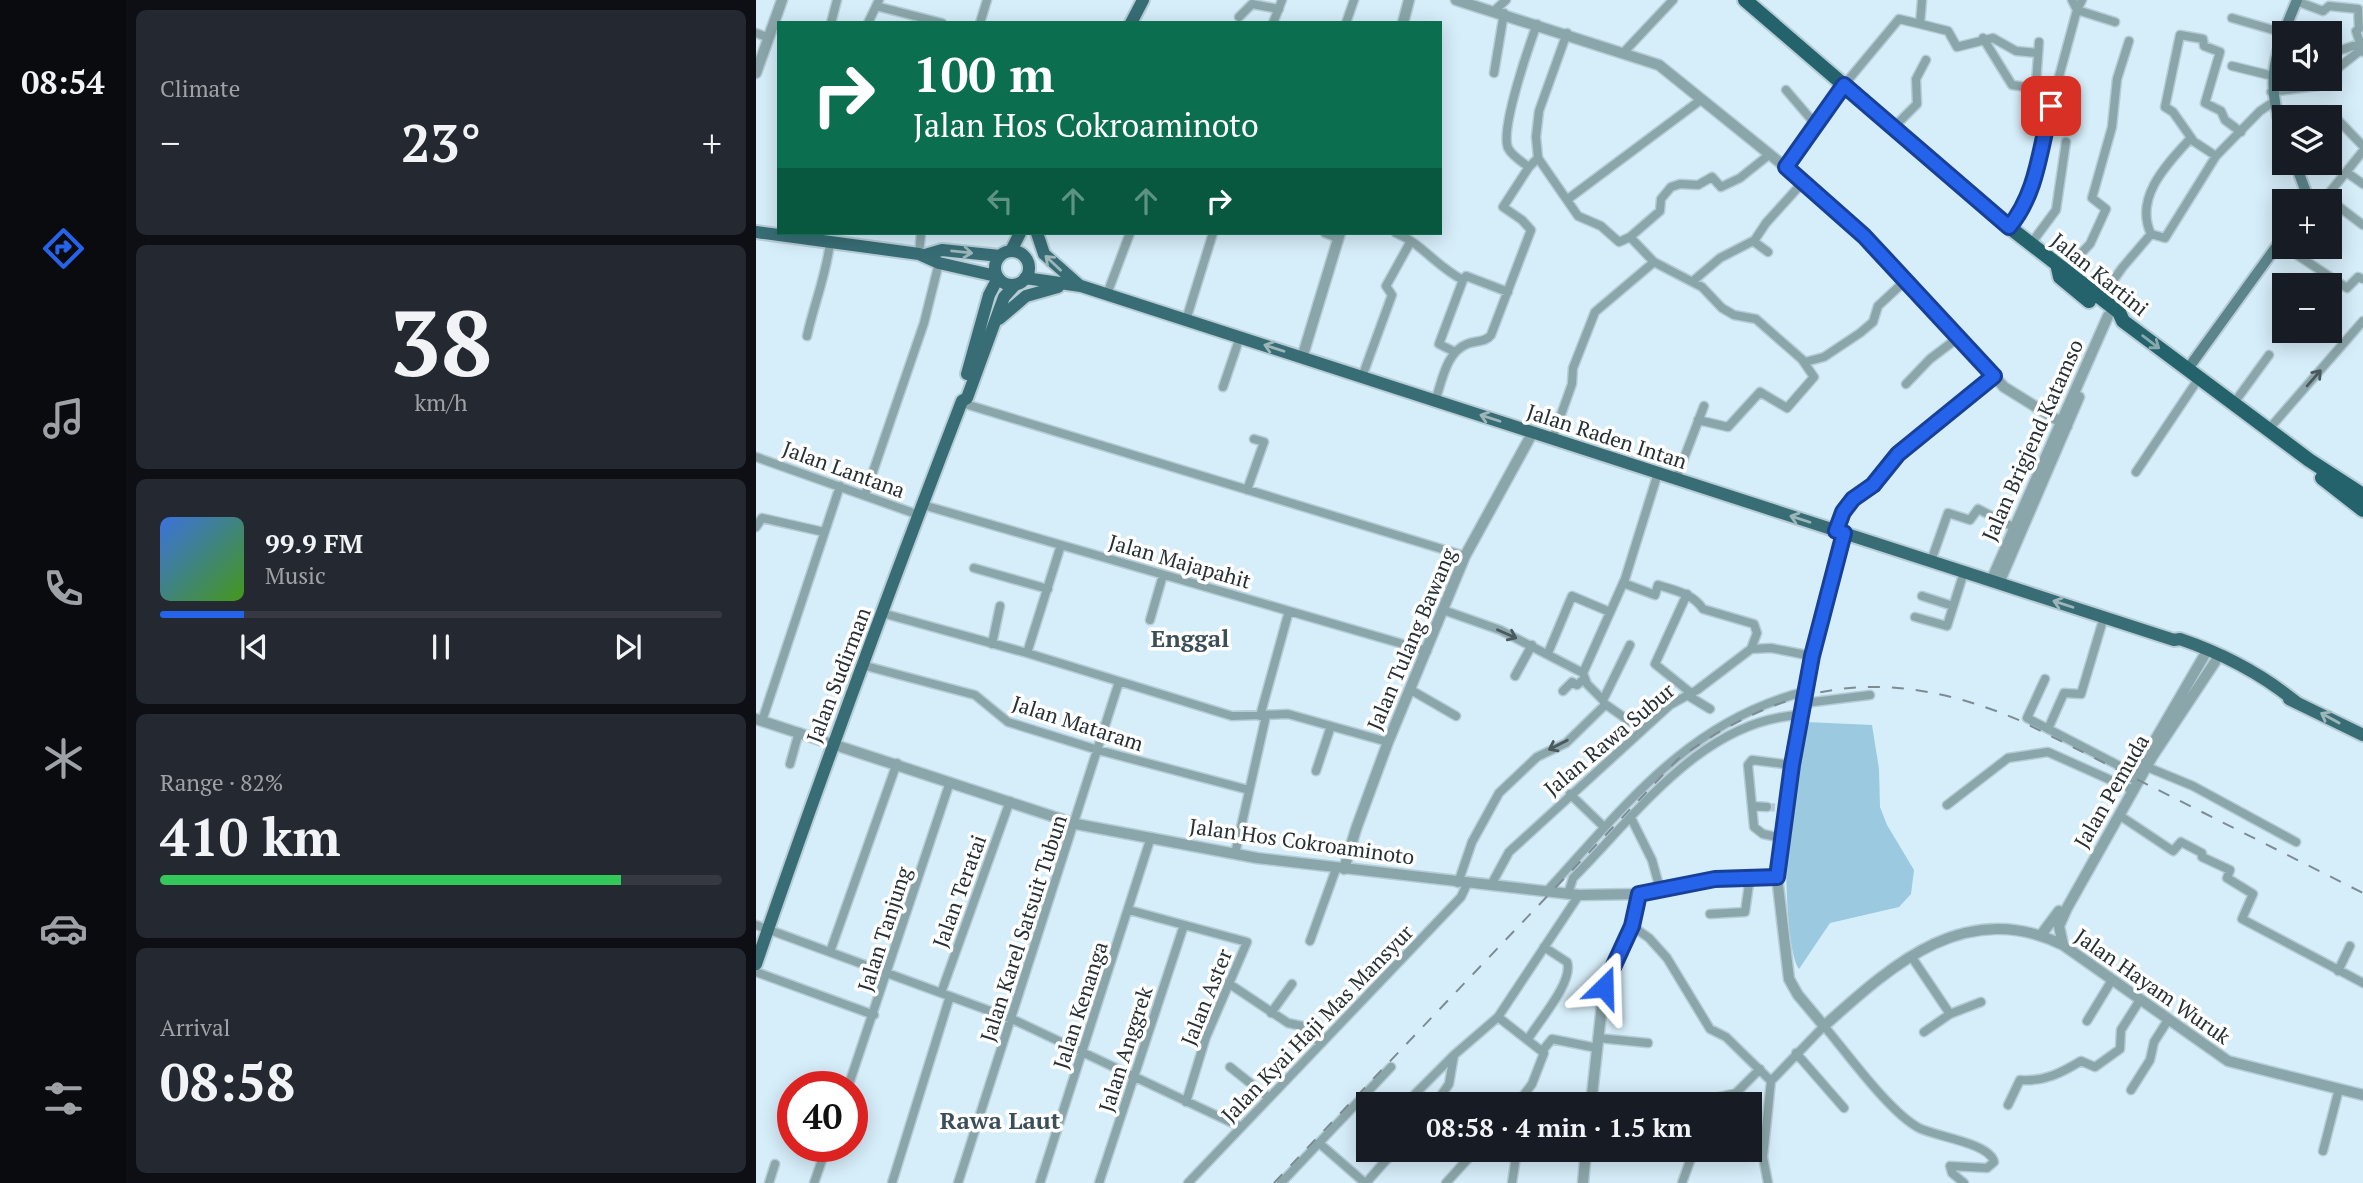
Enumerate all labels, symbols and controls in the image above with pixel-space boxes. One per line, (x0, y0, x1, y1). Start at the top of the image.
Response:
map controls (2272, 21, 2342, 343)
button: sound (2272, 21, 2342, 91)
text: 100 m (913, 41, 1055, 106)
icon: right (798, 49, 889, 140)
text: 08:54 (21, 61, 105, 103)
text: Climate (160, 73, 240, 104)
pin (2021, 76, 2081, 136)
icon: arrive (2032, 87, 2070, 125)
text: Jalan Hos Cokroaminoto (913, 104, 1259, 146)
button: layers (2272, 105, 2342, 175)
text: 23° (401, 108, 481, 177)
text: − (160, 118, 180, 168)
text: + (702, 118, 722, 168)
icon: left (981, 182, 1019, 220)
icon: ahead (1054, 182, 1092, 220)
icon: ahead (1127, 182, 1165, 220)
icon: right (1200, 182, 1238, 220)
button: + (2272, 189, 2342, 259)
icon: directions (39, 224, 88, 273)
street label: Jalan Kartini (2046, 226, 2154, 322)
one-way arrow (950, 246, 973, 259)
one-way arrow (1044, 255, 1062, 271)
button: − (2272, 273, 2342, 343)
text: 38 (390, 281, 492, 402)
street label: Jalan Brigjend Katamso (1975, 335, 2089, 545)
one-way arrow (2141, 335, 2160, 350)
one-way arrow (1263, 341, 1285, 354)
one-way arrow (2306, 370, 2322, 388)
text: km/h (414, 387, 468, 418)
icon: music (39, 394, 88, 443)
street label: Jalan Raden Intan (1523, 397, 1691, 475)
one-way arrow (1480, 411, 1502, 424)
street label: Jalan Lantana (779, 434, 909, 504)
one-way arrow (1789, 512, 1811, 524)
text: 99.9 FM (265, 526, 363, 560)
street label: Jalan Majapahit (1106, 527, 1255, 595)
street label: Jalan Tulang Bawang (1360, 543, 1462, 734)
text: Music (265, 560, 326, 591)
icon: phone (39, 564, 88, 613)
one-way arrow (2052, 597, 2074, 609)
street label: Jalan Sudirman (799, 603, 877, 747)
district label: Enggal (1151, 622, 1229, 654)
icon: previous (235, 628, 273, 666)
icon: pause (422, 628, 460, 666)
icon: next (609, 628, 647, 666)
one-way arrow (1496, 628, 1518, 641)
street label: Jalan Rawa Subur (1538, 676, 1680, 802)
street label: Jalan Mataram (1009, 689, 1147, 757)
one-way arrow (2320, 711, 2340, 725)
street label: Jalan Pemuda (2067, 729, 2155, 853)
icon: climate (39, 734, 88, 783)
one-way arrow (1549, 739, 1569, 753)
text: Range · 82% (160, 767, 283, 798)
text: 410 km (160, 802, 341, 871)
street label: Jalan Karel Satsuit Tubun (973, 811, 1073, 1045)
street label: Jalan Hos Cokroaminoto (1188, 811, 1416, 871)
street label: Jalan Teratai (926, 831, 992, 951)
street label: Jalan Tanjung (851, 862, 918, 995)
icon: car (39, 904, 88, 953)
street label: Jalan Kyai Haji Mas Mansyur (1215, 918, 1419, 1128)
street label: Jalan Hayam Wuruk (2070, 922, 2236, 1050)
street label: Jalan Kenanga (1046, 937, 1114, 1072)
street label: Jalan Aster (1174, 945, 1238, 1049)
position arrow (1567, 950, 1641, 1024)
street label: Jalan Anggrek (1092, 983, 1158, 1115)
text: Arrival (160, 1012, 231, 1043)
text: 08:58 (160, 1047, 295, 1116)
speed limit sign: 40 (777, 1071, 868, 1162)
icon: filters (39, 1074, 88, 1123)
district label: Rawa Laut (940, 1104, 1061, 1136)
text: 08:58 · 4 min · 1.5 km (1426, 1110, 1692, 1144)

